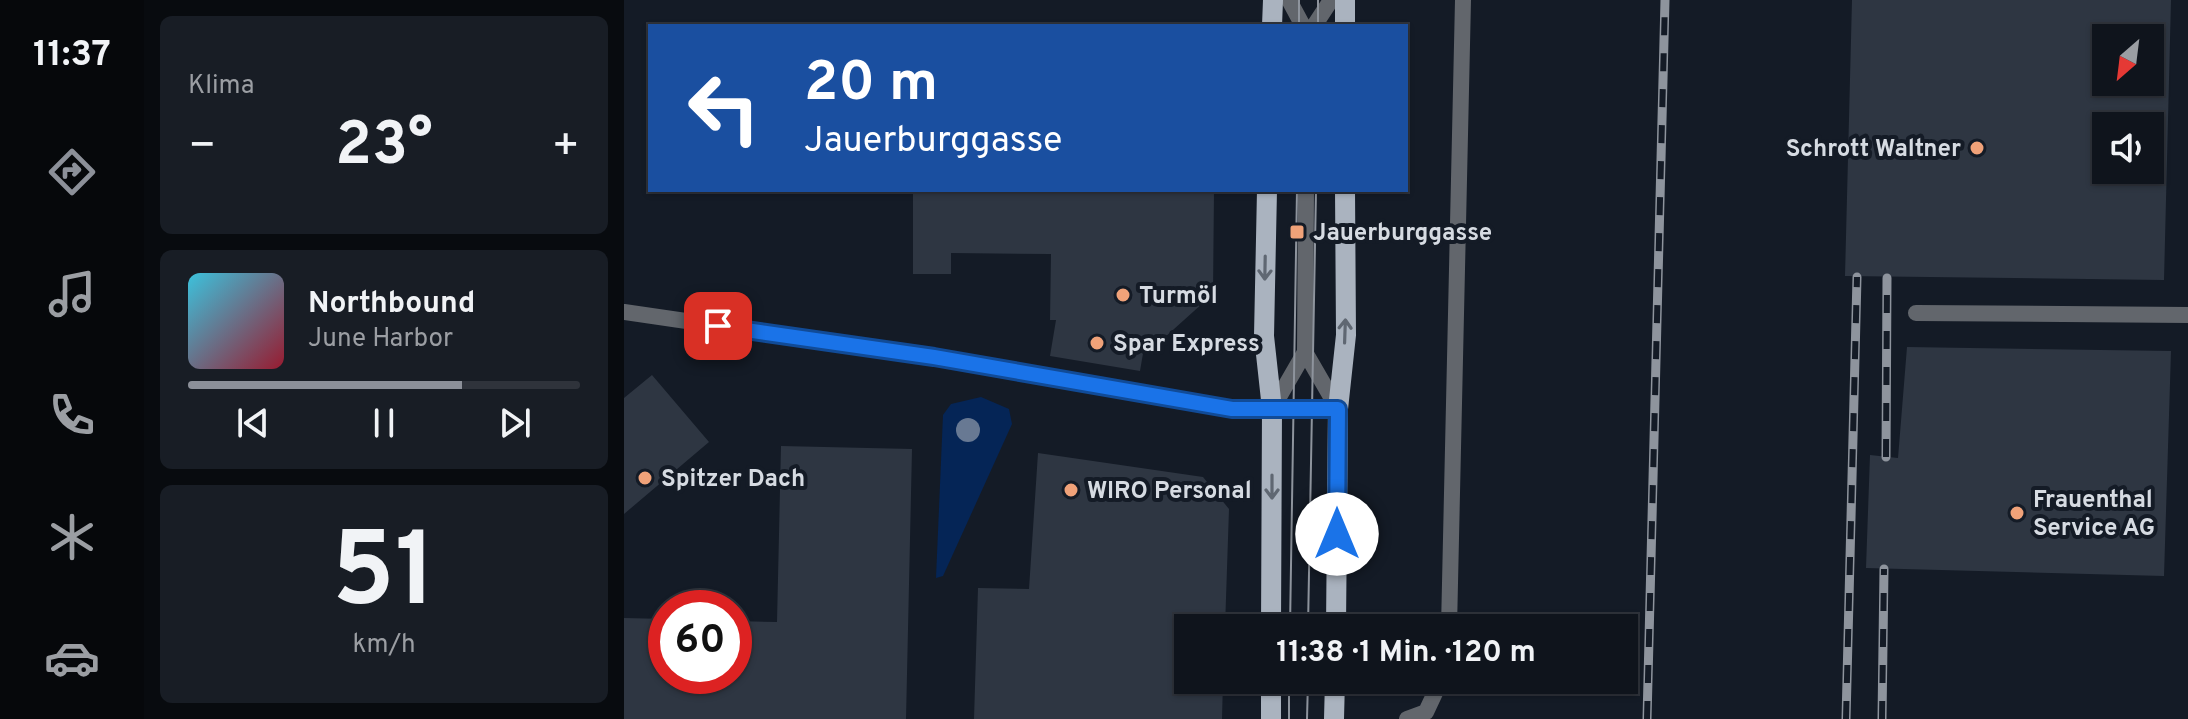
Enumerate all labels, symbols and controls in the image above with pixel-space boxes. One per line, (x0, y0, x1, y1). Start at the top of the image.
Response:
north arrow (2092, 24, 2164, 96)
map controls (2092, 24, 2164, 184)
text: 11:37 (33, 33, 111, 79)
text: 20 m (804, 50, 938, 120)
icon: left (672, 56, 776, 160)
text: Klima (188, 70, 254, 103)
text: 23° (335, 110, 433, 186)
button: sound (2092, 112, 2164, 184)
text: Jauerburggasse (804, 119, 1062, 165)
text: − (188, 120, 216, 176)
text: + (552, 120, 580, 176)
place label: Schrott Waltner (1786, 135, 1961, 165)
marker: Schrott Waltner (1968, 139, 1986, 157)
icon: directions (44, 144, 100, 200)
place label: Jauerburggasse (1313, 219, 1492, 249)
marker: Jauerburggasse (1288, 223, 1306, 241)
one-way arrow (1258, 254, 1273, 281)
icon: music (44, 266, 100, 322)
place label: Turmöl (1139, 282, 1218, 312)
text: Northbound (308, 286, 475, 323)
marker: Turmöl (1114, 286, 1132, 304)
pin (684, 292, 752, 360)
icon: arrive (696, 304, 740, 348)
one-way arrow (1338, 318, 1353, 345)
text: June Harbor (308, 323, 453, 356)
place label: Spar Express (1113, 330, 1260, 360)
marker: Spar Express (1088, 334, 1106, 352)
icon: phone (44, 387, 100, 443)
icon: previous (231, 401, 275, 445)
icon: pause (362, 401, 406, 445)
icon: next (493, 401, 537, 445)
place label: Spitzer Dach (661, 465, 805, 495)
marker: Spitzer Dach (636, 469, 654, 487)
one-way arrow (1264, 473, 1280, 500)
place label: WIRO Personal (1087, 477, 1252, 507)
marker: WIRO Personal (1062, 481, 1080, 499)
place label: Frauenthal Service AG (2033, 486, 2155, 544)
position arrow (1295, 492, 1379, 576)
marker: Frauenthal Service AG (2008, 504, 2026, 522)
icon: climate (44, 509, 100, 565)
text: 51 (331, 511, 437, 643)
speed limit sign: 60 (648, 590, 752, 694)
text: km/h (352, 629, 416, 662)
icon: car (44, 630, 100, 686)
text: 11:38 · 1 Min. · 120 m (1276, 635, 1536, 672)

